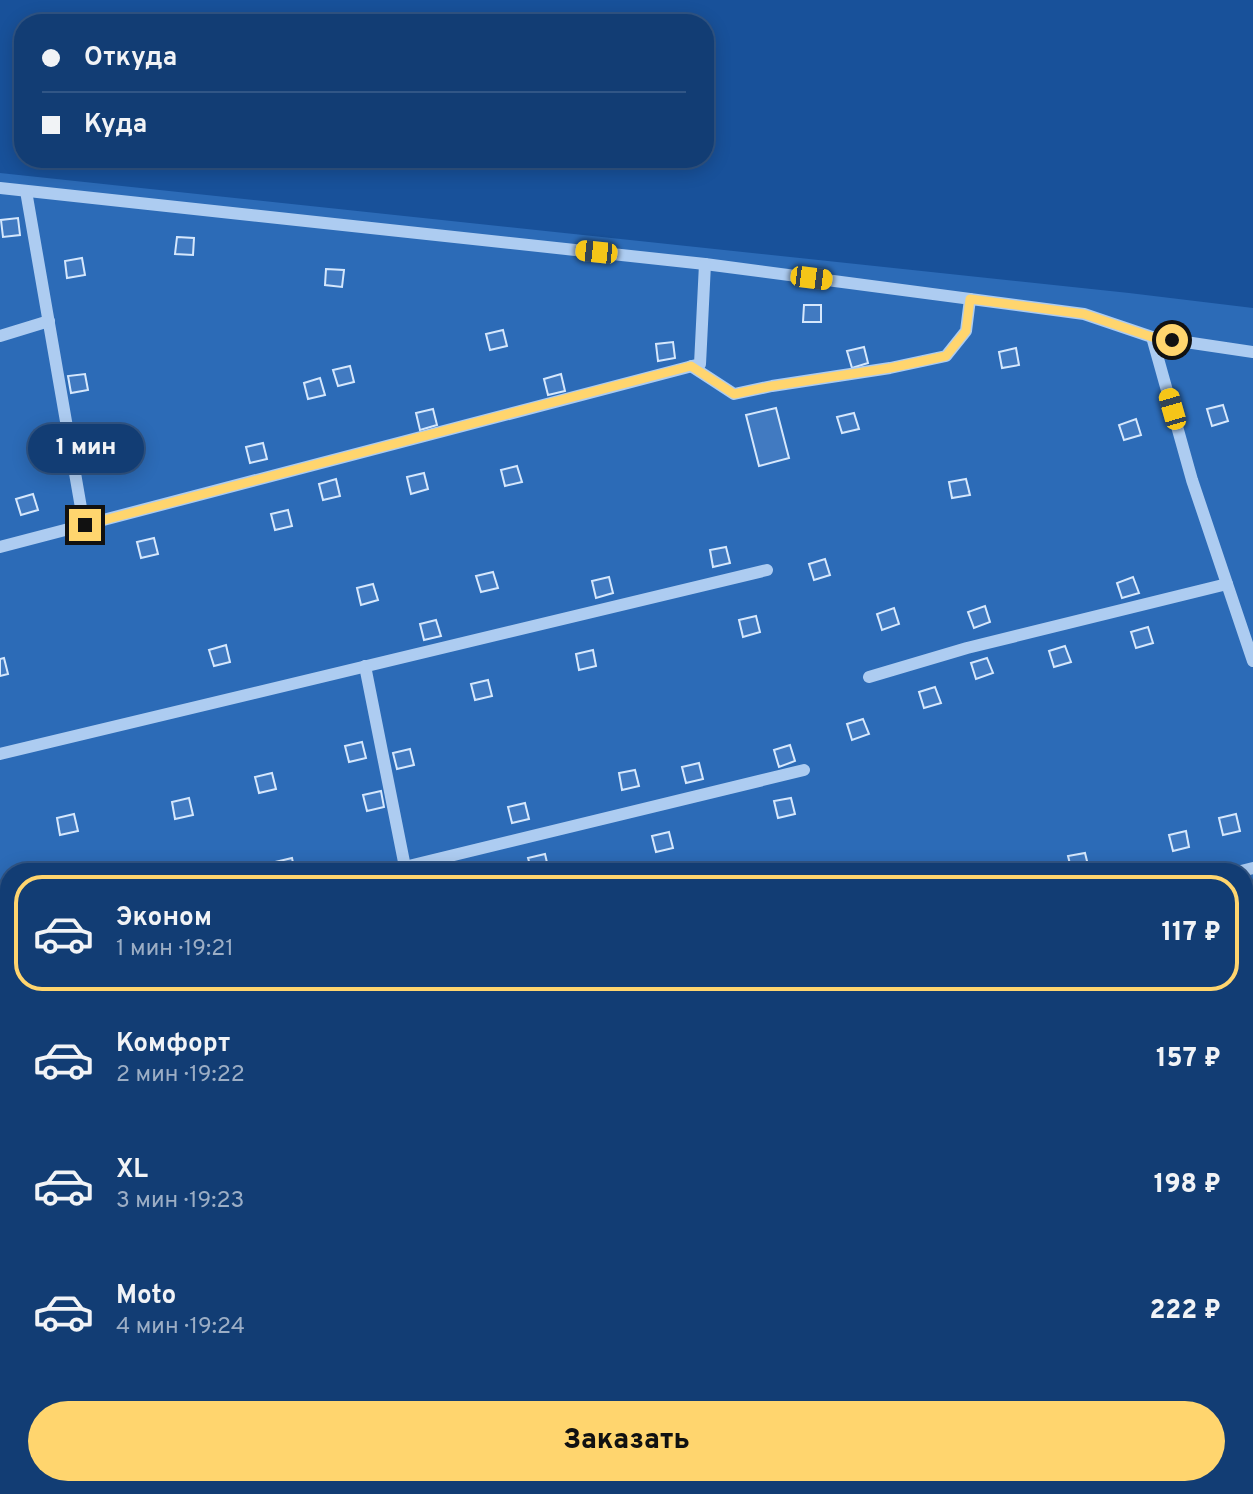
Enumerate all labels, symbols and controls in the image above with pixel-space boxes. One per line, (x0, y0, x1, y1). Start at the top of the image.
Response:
text: Откуда (84, 42, 177, 75)
text: Куда (84, 109, 147, 142)
car (575, 239, 618, 265)
car (789, 265, 834, 291)
route start (1156, 324, 1188, 356)
car (1157, 386, 1188, 432)
callout: 1 мин (27, 424, 143, 472)
text: 1 мин (56, 434, 116, 463)
route end (69, 509, 101, 541)
icon: car (32, 902, 95, 965)
text: Эконом (116, 902, 212, 935)
text: 117 ₽ (1161, 917, 1221, 950)
text: 1 мин · 19:21 (116, 935, 234, 964)
icon: car (32, 1028, 95, 1091)
text: Комфорт (116, 1028, 230, 1061)
text: 157 ₽ (1156, 1043, 1221, 1076)
text: 2 мин · 19:22 (116, 1061, 245, 1090)
icon: car (32, 1154, 95, 1217)
text: XL (116, 1154, 148, 1187)
text: 198 ₽ (1154, 1169, 1221, 1202)
text: 3 мин · 19:23 (116, 1187, 244, 1216)
icon: car (32, 1280, 95, 1343)
text: Moto (116, 1280, 176, 1313)
text: 222 ₽ (1149, 1295, 1221, 1328)
text: 4 мин · 19:24 (116, 1313, 245, 1342)
button: Заказать (28, 1401, 1225, 1481)

